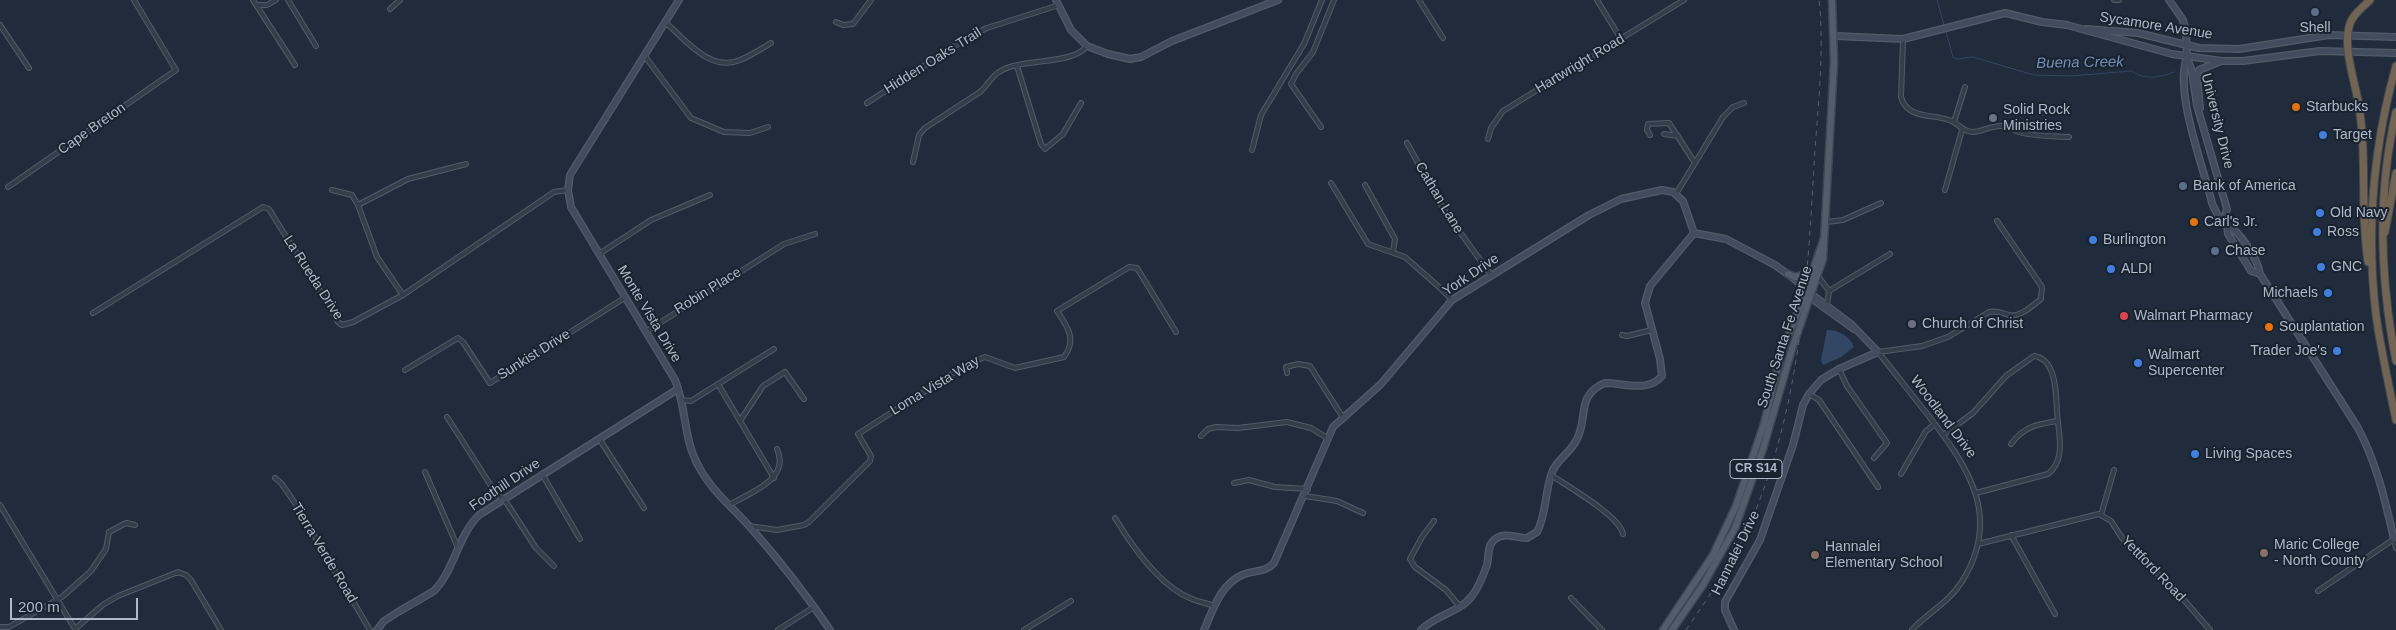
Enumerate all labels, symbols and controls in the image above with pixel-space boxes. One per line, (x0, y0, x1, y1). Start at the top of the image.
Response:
marker: Shell (2309, 6, 2321, 18)
street label: Sycamore Avenue (2098, 9, 2214, 43)
place label: Shell (2299, 20, 2331, 36)
street label: Hidden Oaks Trail (881, 24, 985, 98)
street label: Hartwright Road (1532, 31, 1628, 97)
water label: Buena Creek (2036, 53, 2124, 73)
street label: University Drive (2197, 71, 2237, 171)
place label: Starbucks (2306, 99, 2368, 115)
street label: Cape Breton (55, 100, 129, 158)
marker: Starbucks (2290, 101, 2302, 113)
place label: Solid Rock Ministries (2003, 102, 2070, 134)
marker: Solid Rock Ministries (1987, 112, 1999, 124)
place label: Target (2333, 127, 2372, 143)
marker: Target (2317, 129, 2329, 141)
street label: Cathan Lane (1411, 159, 1467, 237)
place label: Bank of America (2193, 178, 2296, 194)
marker: Bank of America (2177, 180, 2189, 192)
place label: Old Navy (2330, 205, 2388, 221)
marker: Old Navy (2314, 207, 2326, 219)
place label: Carl's Jr. (2204, 214, 2258, 230)
marker: Carl's Jr. (2188, 216, 2200, 228)
place label: Ross (2327, 224, 2359, 240)
marker: Ross (2311, 226, 2323, 238)
place label: Burlington (2103, 232, 2166, 248)
street label: La Rueda Drive (279, 233, 347, 323)
marker: Burlington (2087, 234, 2099, 246)
place label: Chase (2225, 243, 2265, 259)
marker: Chase (2209, 245, 2221, 257)
street label: York Drive (1440, 250, 1502, 300)
place label: GNC (2331, 259, 2362, 275)
place label: ALDI (2121, 261, 2152, 277)
marker: GNC (2315, 261, 2327, 273)
street label: Monte Vista Drive (613, 262, 685, 366)
marker: ALDI (2105, 263, 2117, 275)
street label: Robin Place (672, 264, 744, 318)
street label: South Santa Fe Avenue (1754, 264, 1816, 410)
place label: Michaels (2263, 285, 2318, 301)
marker: Michaels (2322, 287, 2334, 299)
place label: Walmart Pharmacy (2134, 308, 2253, 324)
marker: Walmart Pharmacy (2118, 310, 2130, 322)
place label: Church of Christ (1922, 316, 2023, 332)
marker: Church of Christ (1906, 318, 1918, 330)
place label: Souplantation (2279, 319, 2365, 335)
marker: Souplantation (2263, 321, 2275, 333)
street label: Sunkist Drive (495, 326, 573, 384)
place label: Trader Joe's (2250, 343, 2327, 359)
marker: Trader Joe's (2331, 345, 2343, 357)
place label: Walmart Supercenter (2148, 347, 2224, 380)
street label: Loma Vista Way (887, 353, 983, 419)
marker: Walmart Supercenter (2132, 357, 2144, 369)
street label: Woodland Drive (1906, 372, 1980, 462)
place label: Living Spaces (2205, 446, 2292, 462)
marker: Living Spaces (2189, 448, 2201, 460)
street label: Foothill Drive (466, 455, 544, 515)
road number: CR S14 (1730, 459, 1782, 478)
street label: Tierra Verde Road (287, 500, 361, 606)
street label: Hannalei Drive (1708, 508, 1764, 598)
street label: Yettford Road (2117, 533, 2189, 605)
place label: Maric College - North County (2274, 537, 2365, 570)
place label: Hannalei Elementary School (1825, 539, 1943, 572)
marker: Maric College - North County (2258, 547, 2270, 559)
marker: Hannalei Elementary School (1809, 549, 1821, 561)
scale bar (12, 588, 140, 620)
text: 200 m (18, 598, 60, 615)

